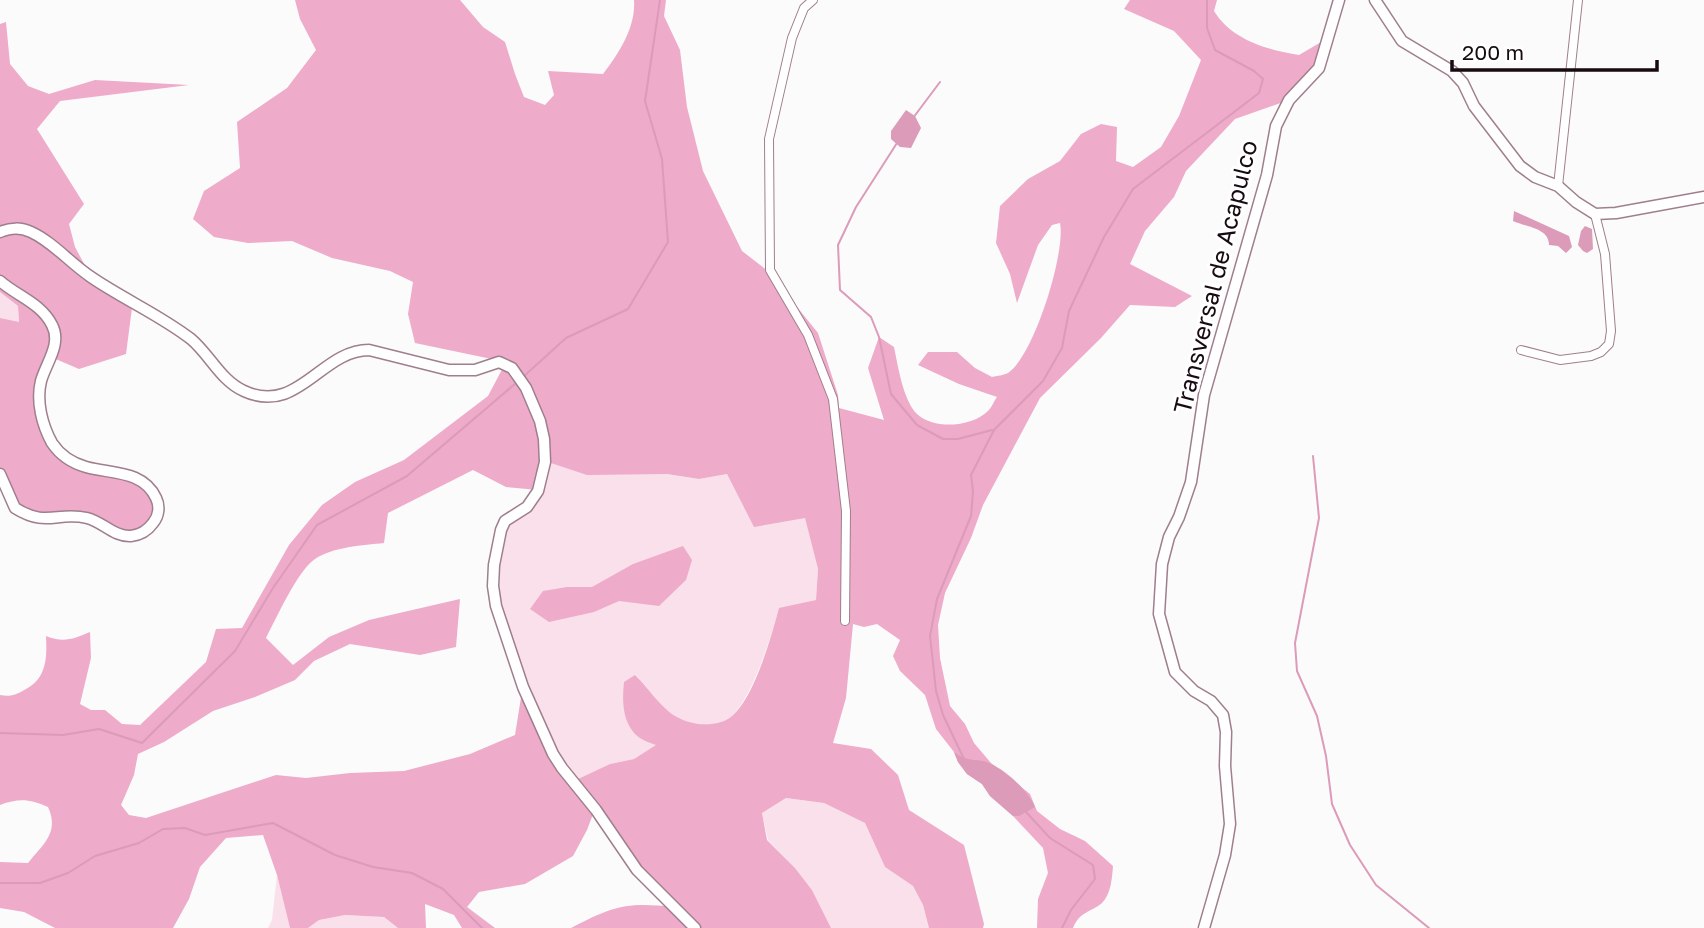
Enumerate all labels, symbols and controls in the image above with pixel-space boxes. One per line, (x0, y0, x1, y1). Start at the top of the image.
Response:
scale bar (1452, 28, 1657, 72)
text: 200 m (1462, 39, 1524, 65)
street label: Transversal de Acapulco (1167, 137, 1263, 416)

